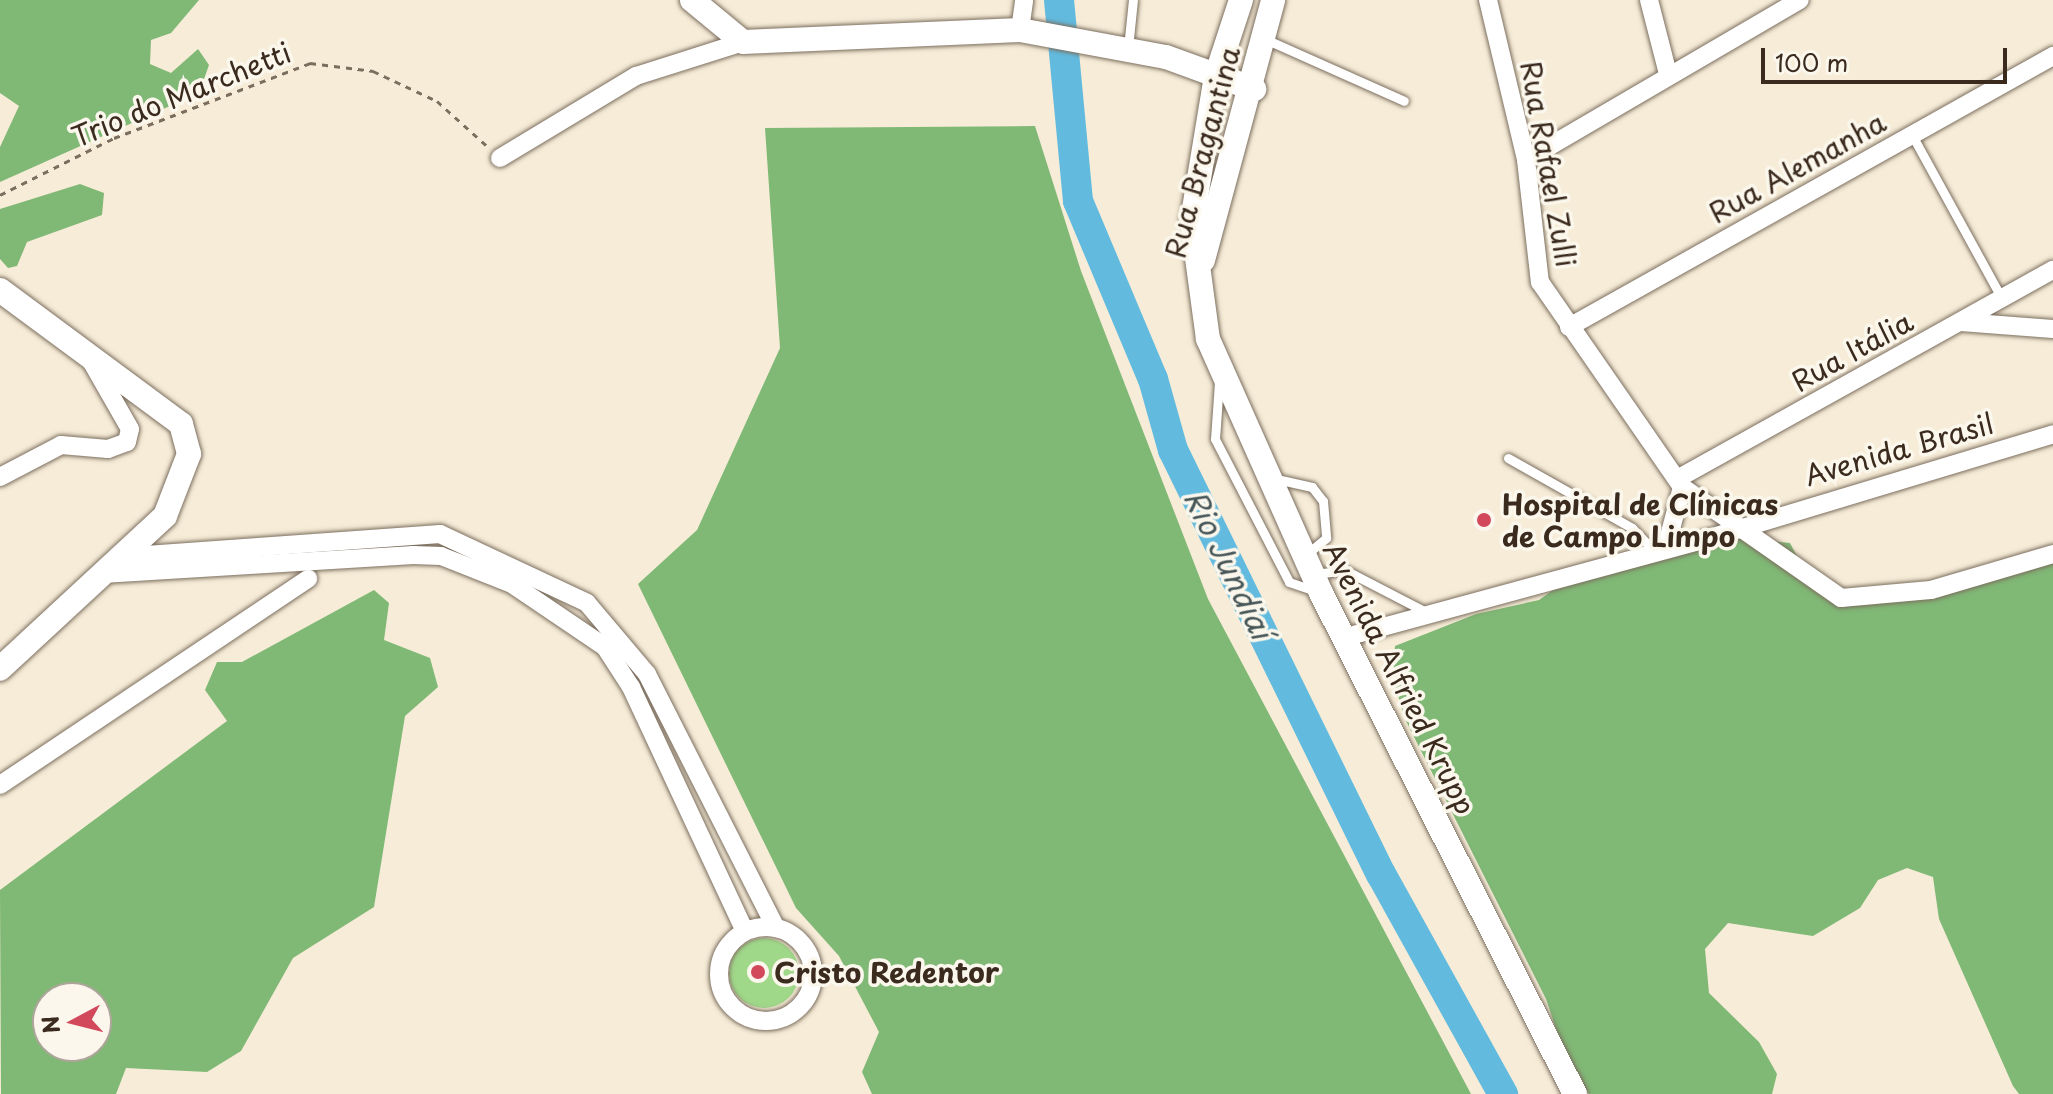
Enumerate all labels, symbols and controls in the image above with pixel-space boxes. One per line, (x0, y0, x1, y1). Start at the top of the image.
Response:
scale bar (1765, 32, 2011, 82)
street label: Trio do Marchetti (65, 34, 297, 154)
street label: Rua Bragantina (1158, 43, 1246, 261)
text: 100 m (1775, 44, 1848, 80)
street label: Rua Rafael Zulli (1514, 56, 1584, 272)
street label: Rua Alemanha (1702, 104, 1892, 230)
street label: Rua Itália (1786, 304, 1918, 398)
street label: Avenida Brasil (1801, 406, 1997, 492)
water label: Rio Jundiaí (1177, 483, 1281, 645)
place label: Hospital de Clínicas de Campo Limpo (1502, 487, 1782, 553)
marker: Hospital de Clínicas de Campo Limpo (1473, 509, 1495, 531)
street label: Avenida Alfried Krupp (1317, 537, 1483, 819)
place label: Cristo Redentor (774, 955, 998, 989)
marker: Cristo Redentor (749, 963, 767, 981)
north arrow (32, 982, 112, 1062)
text: N (32, 1014, 67, 1035)

